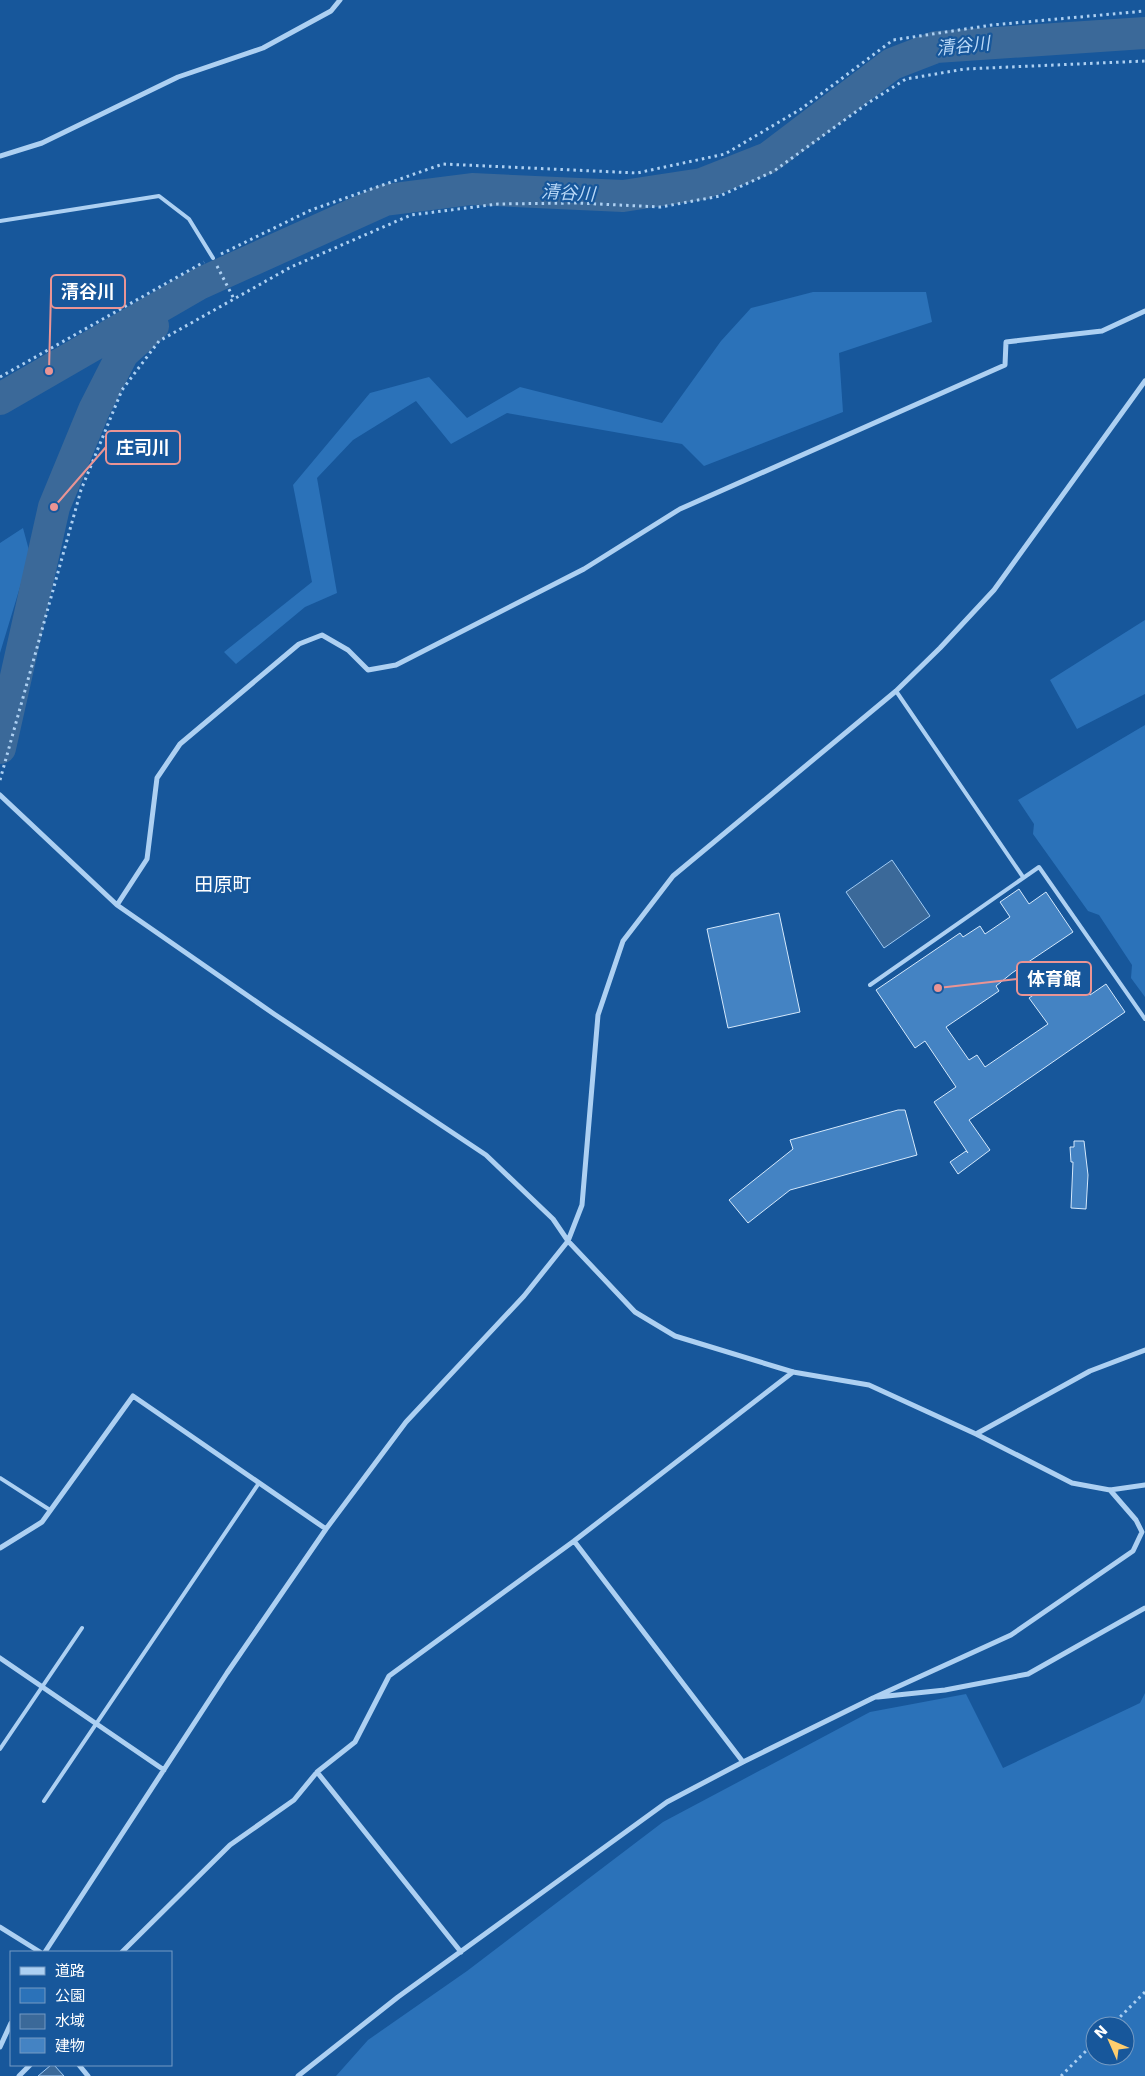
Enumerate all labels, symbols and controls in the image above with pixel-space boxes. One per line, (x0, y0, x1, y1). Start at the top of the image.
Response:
water label: 清谷川 (935, 32, 993, 59)
water label: 清谷川 (541, 181, 598, 205)
callout: 清谷川 (51, 275, 125, 308)
text: 清谷川 (61, 281, 115, 302)
callout: 庄司川 (106, 431, 180, 464)
text: 庄司川 (116, 437, 170, 458)
district label: 田原町 (194, 873, 252, 895)
callout: 体育館 (1017, 962, 1091, 995)
text: 体育館 (1027, 968, 1081, 989)
legend (10, 1951, 172, 2066)
text: 道路 (55, 1962, 85, 1980)
text: 公園 (55, 1987, 85, 2005)
text: 水域 (55, 2012, 85, 2030)
north arrow (1085, 2016, 1135, 2066)
text: N (1091, 2022, 1111, 2042)
text: 建物 (55, 2037, 85, 2055)

